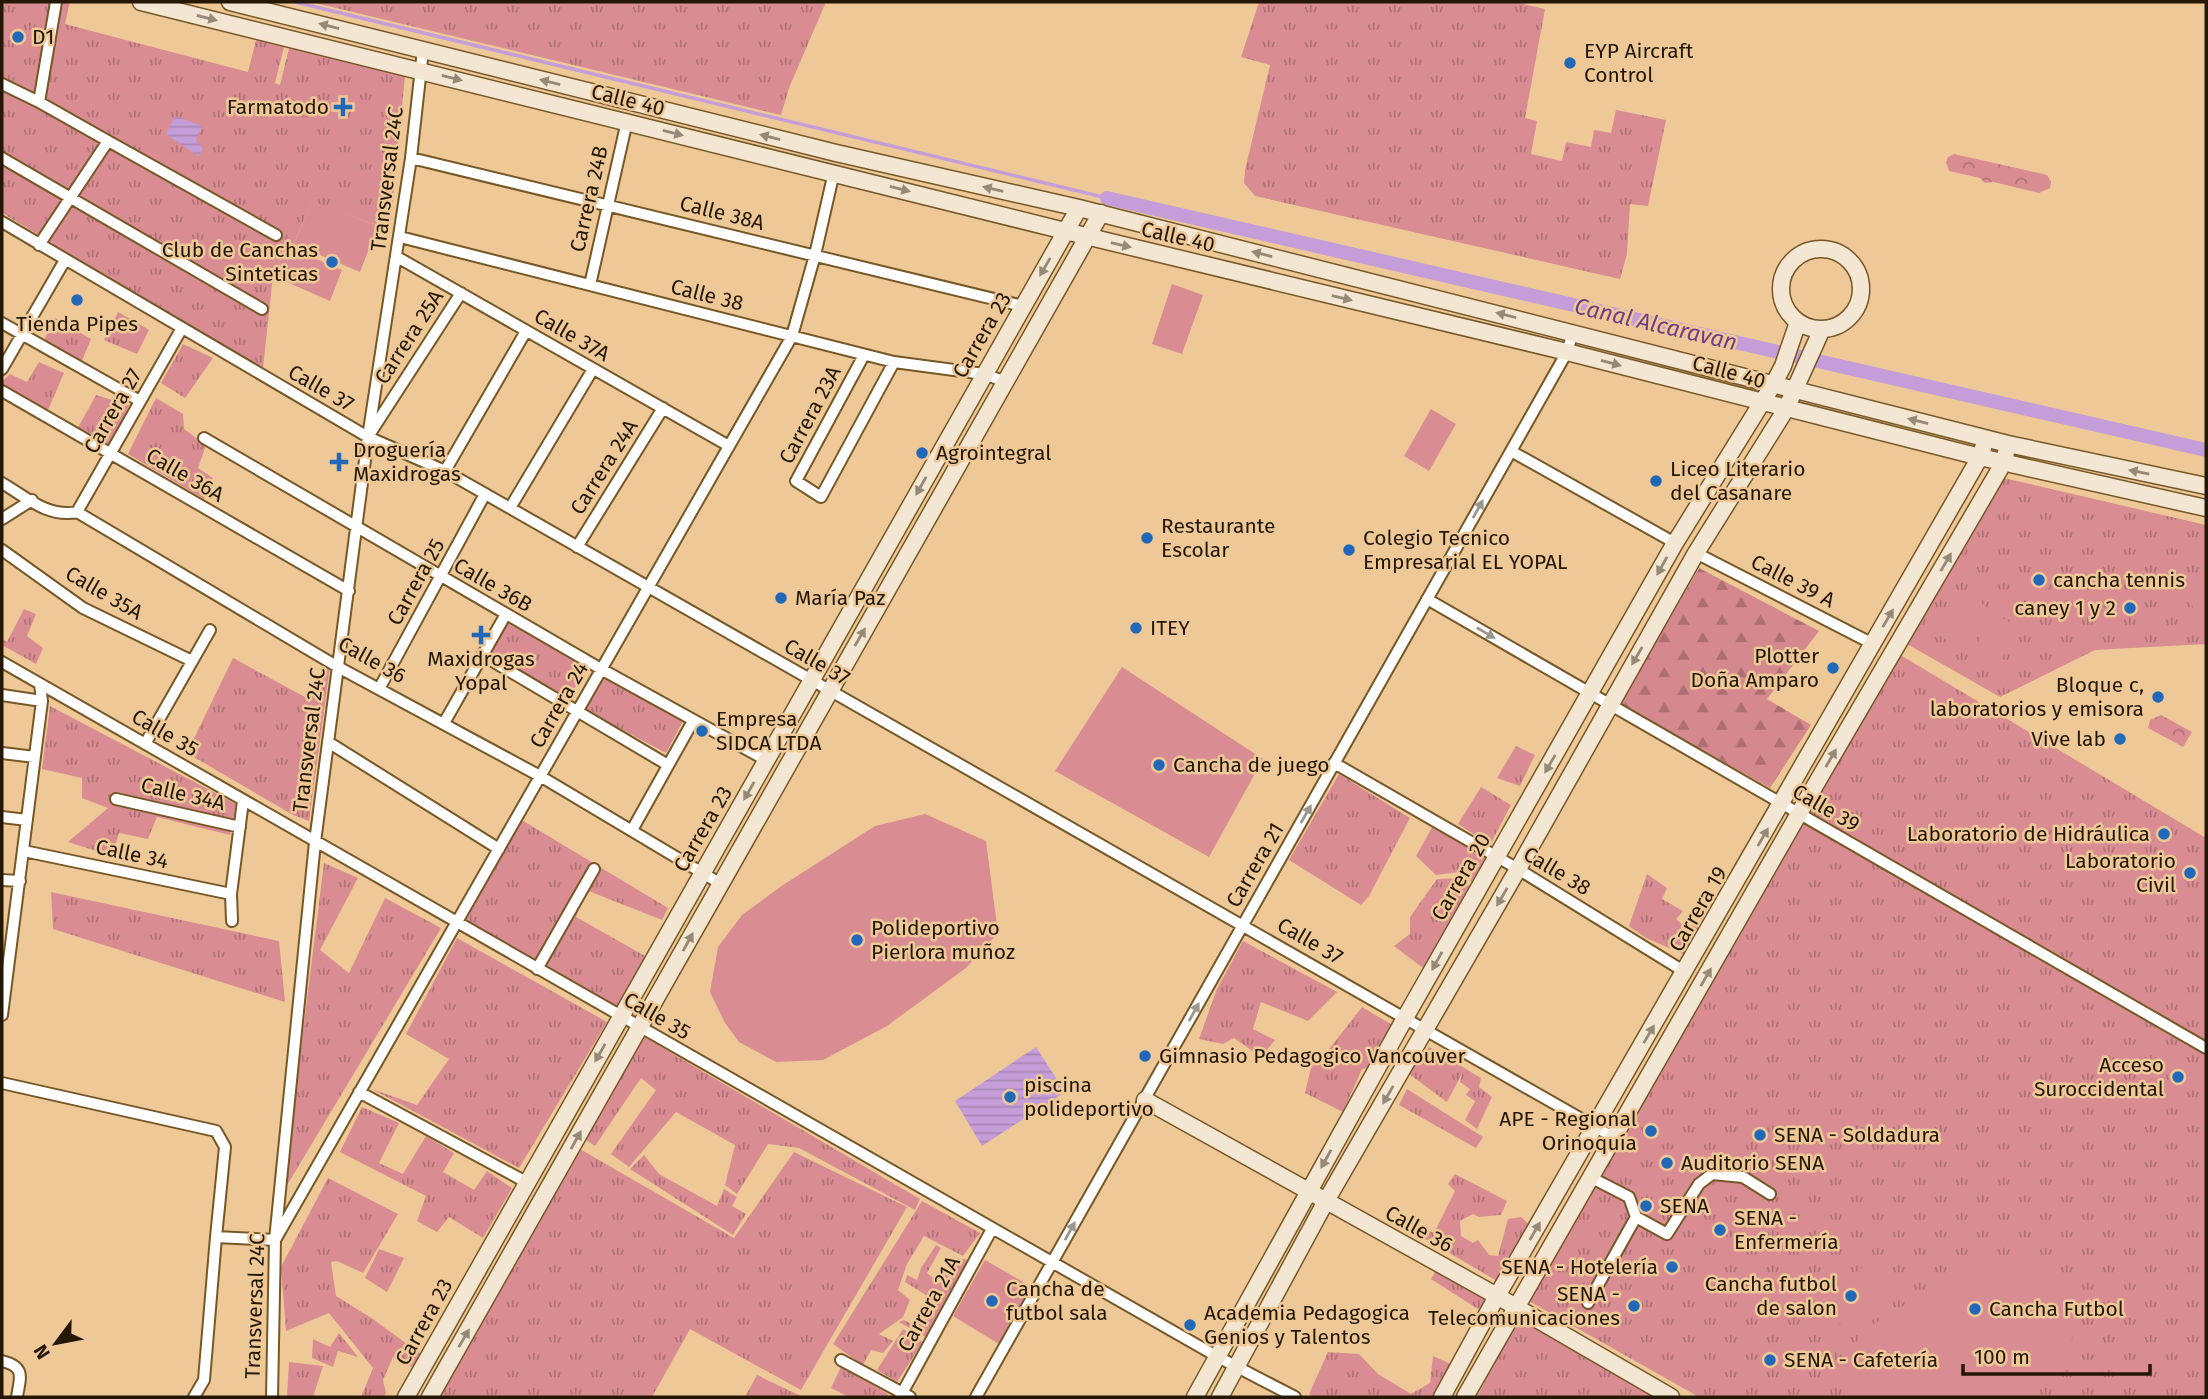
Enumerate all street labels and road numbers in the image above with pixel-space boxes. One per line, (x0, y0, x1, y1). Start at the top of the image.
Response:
street label: Calle 40 (589, 78, 667, 122)
street label: Transversal 24C (365, 105, 409, 253)
street label: Carrera 24B (564, 143, 614, 255)
street label: Calle 38A (677, 190, 767, 236)
street label: Calle 40 (1139, 216, 1217, 258)
street label: Calle 38 (668, 273, 746, 317)
street label: Carrera 25A (369, 285, 449, 389)
street label: Carrera 23 (947, 287, 1017, 383)
street label: Calle 37A (530, 303, 614, 367)
street label: Calle 40 (1689, 350, 1769, 394)
street label: Calle 37 (283, 359, 359, 417)
street label: Carrera 23A (773, 362, 847, 468)
street label: Carrera 27 (78, 364, 148, 458)
street label: Carrera 24A (565, 415, 643, 519)
street label: Calle 36A (141, 442, 229, 508)
street label: Carrera 25 (382, 534, 450, 630)
street label: Calle 39 A (1747, 549, 1839, 613)
street label: Calle 36B (449, 552, 537, 618)
street label: Calle 35A (61, 560, 147, 626)
street label: Calle 36 (333, 631, 411, 689)
street label: Calle 37 (779, 633, 855, 691)
street label: Carrera 24 (524, 657, 594, 753)
street label: Transversal 24C (287, 666, 331, 814)
street label: Calle 35 (127, 703, 203, 763)
street label: Calle 34A (138, 772, 228, 816)
street label: Calle 39 (1788, 778, 1864, 838)
street label: Carrera 23 (668, 781, 738, 877)
street label: Carrera 21 (1220, 818, 1290, 912)
street label: Carrera 20 (1426, 829, 1496, 925)
street label: Calle 34 (93, 834, 171, 874)
street label: Calle 38 (1519, 841, 1595, 901)
street label: Carrera 19 (1663, 862, 1733, 956)
street label: Calle 37 (1272, 912, 1348, 970)
street label: Calle 35 (619, 986, 695, 1046)
street label: Calle 36 (1380, 1200, 1458, 1258)
street label: Transversal 24C (239, 1233, 271, 1379)
street label: Carrera 21A (892, 1252, 966, 1356)
street label: Carrera 23 (390, 1274, 458, 1370)

